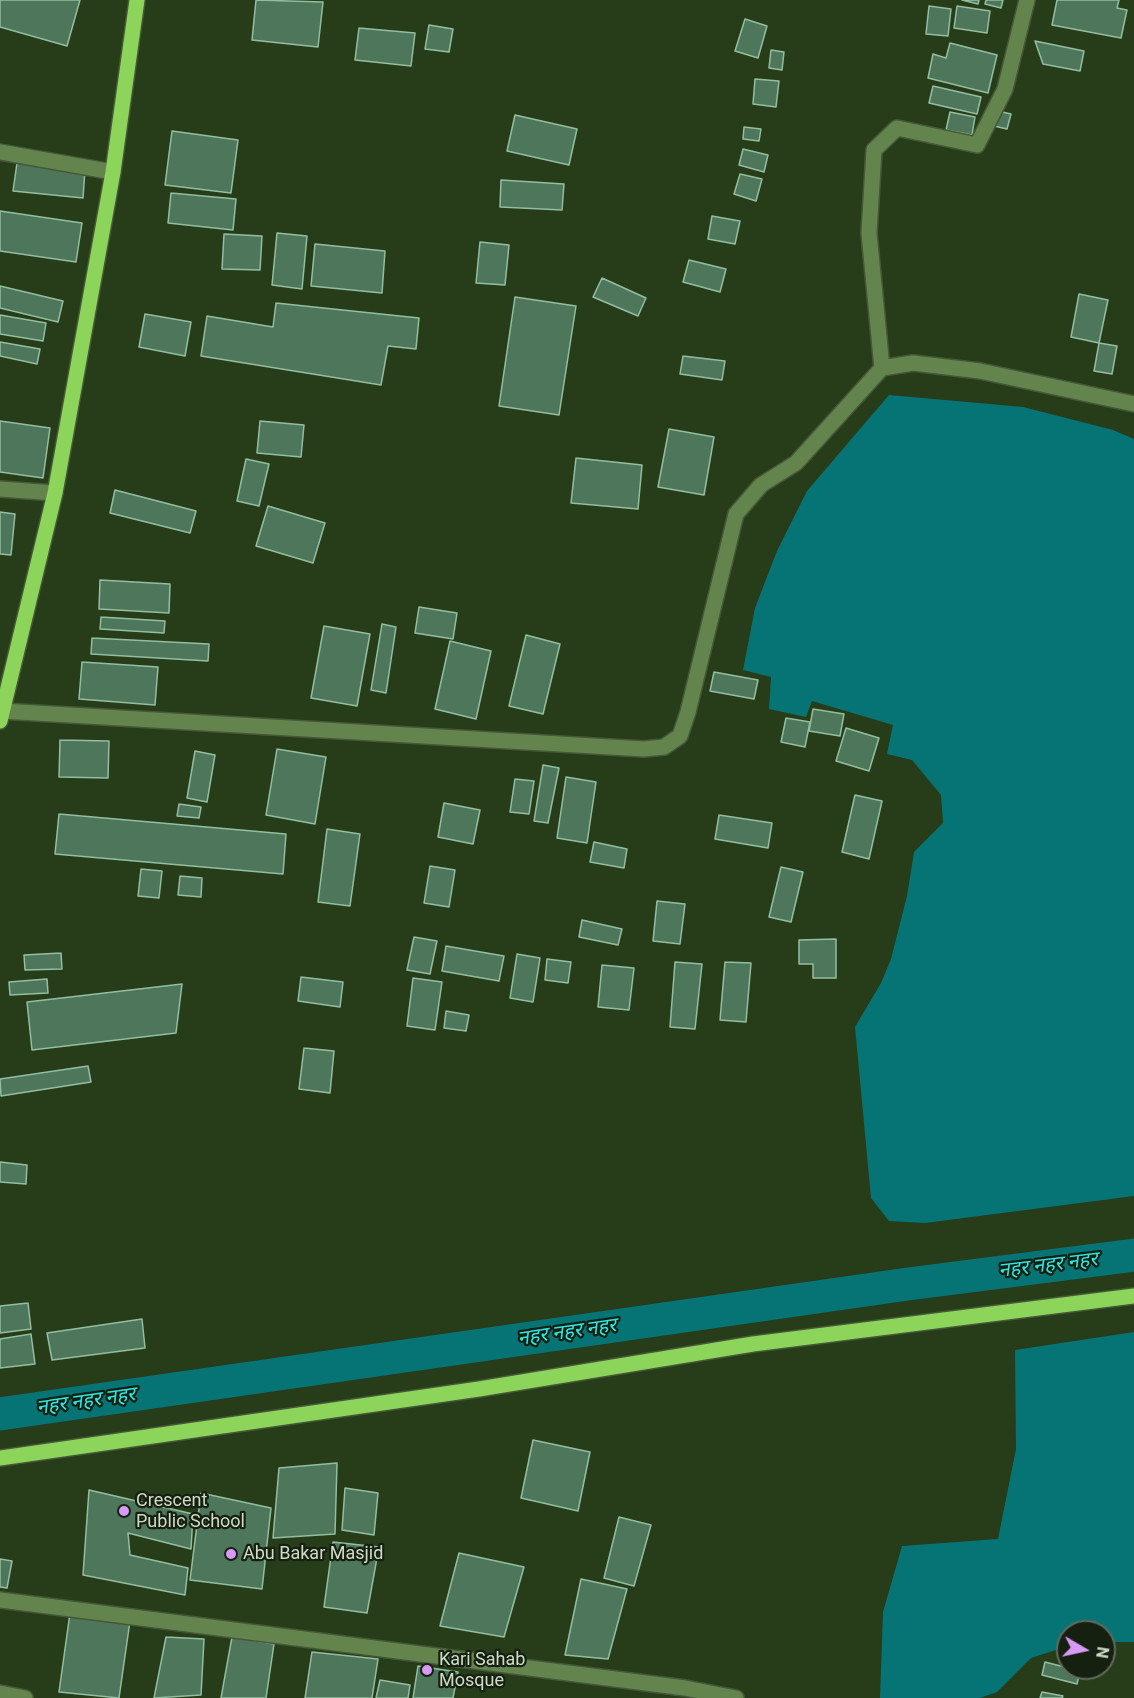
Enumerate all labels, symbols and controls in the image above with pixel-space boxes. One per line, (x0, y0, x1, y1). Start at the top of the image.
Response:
water label: नहर नहर नहर (997, 1248, 1099, 1284)
water label: नहर नहर नहर (516, 1314, 618, 1352)
water label: नहर नहर नहर (35, 1383, 137, 1421)
place label: Crescent Public School (136, 1490, 245, 1532)
marker: Crescent Public School (117, 1504, 131, 1518)
place label: Abu Bakar Masjid (243, 1543, 383, 1565)
marker: Abu Bakar Masjid (224, 1547, 238, 1561)
north arrow (1056, 1620, 1116, 1680)
text: N (1092, 1646, 1113, 1660)
place label: Kari Sahab Mosque (439, 1649, 525, 1692)
marker: Kari Sahab Mosque (420, 1663, 434, 1677)

